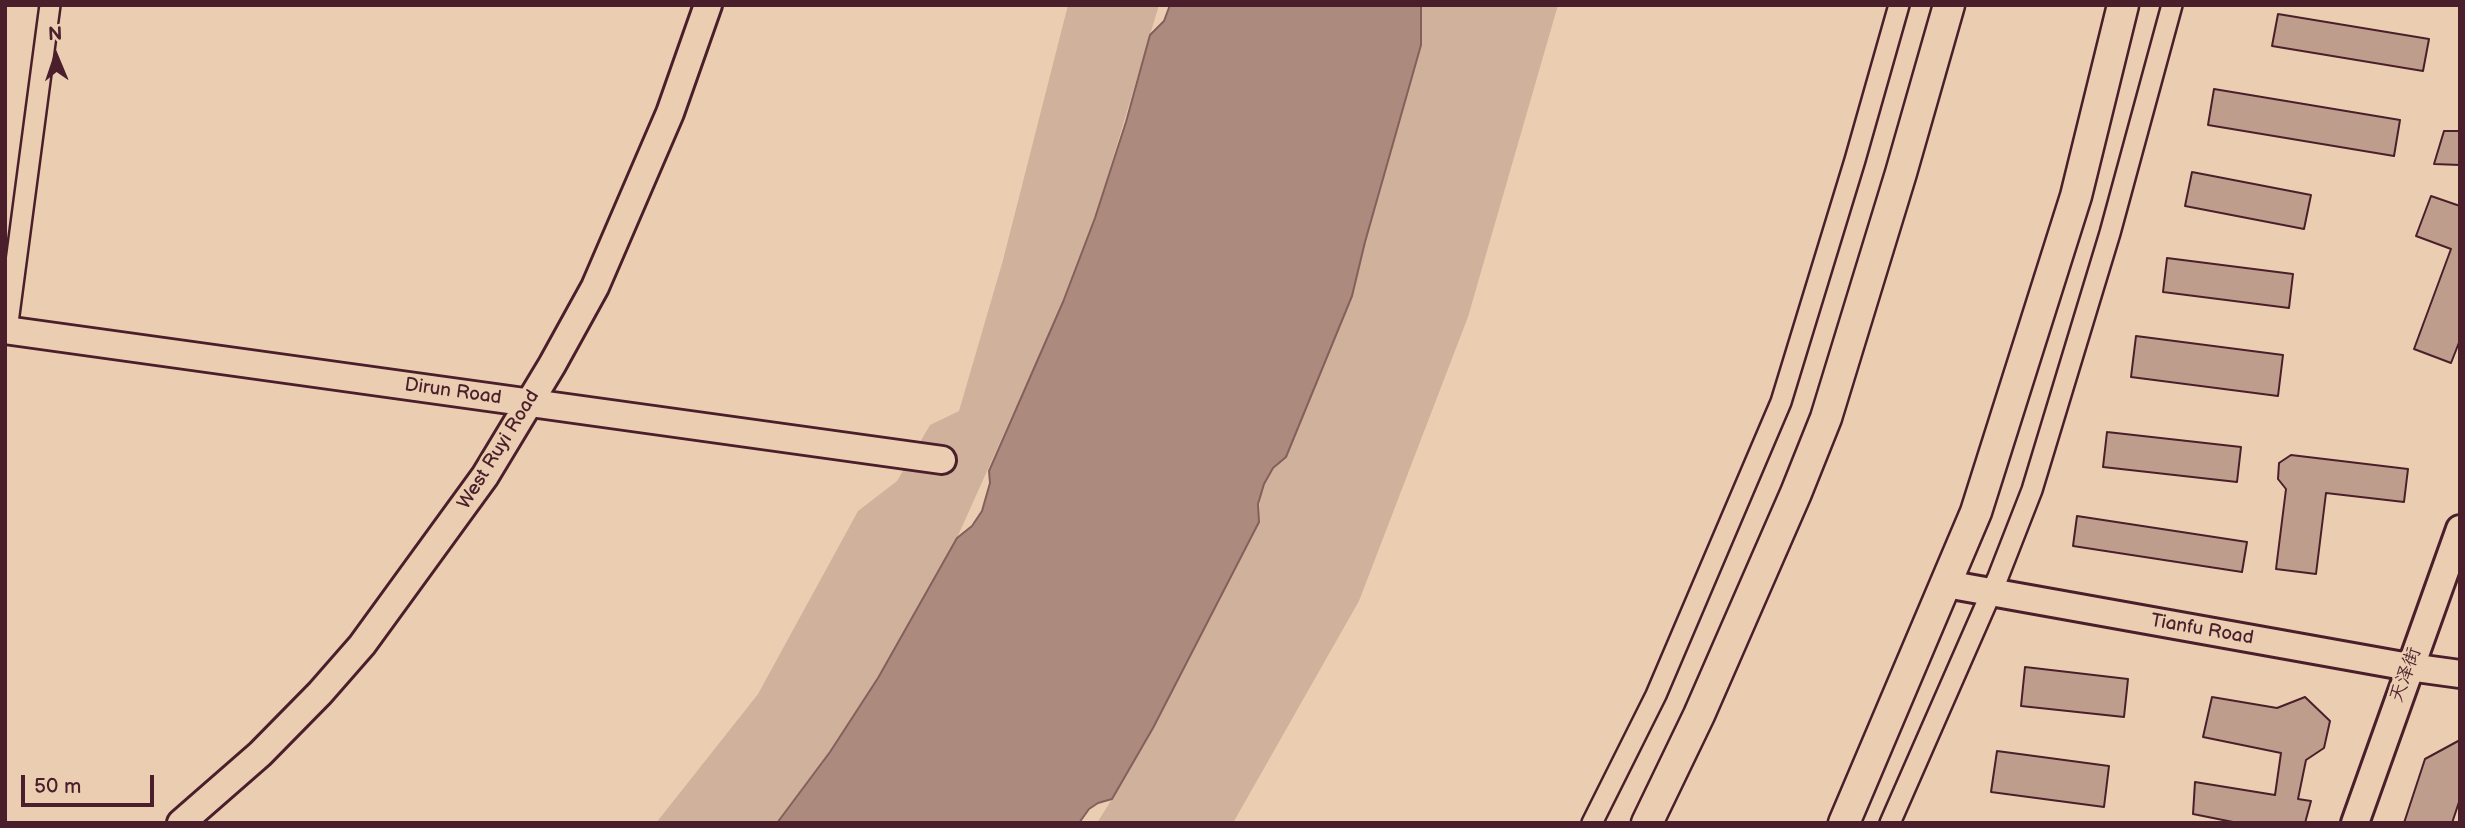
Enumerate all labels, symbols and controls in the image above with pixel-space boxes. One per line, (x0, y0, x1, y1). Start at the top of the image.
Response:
north arrow (21, 21, 91, 91)
text: N (48, 23, 63, 46)
street label: Dirun Road (403, 374, 503, 410)
street label: West Ruyi Road (453, 386, 545, 514)
street label: Tianfu Road (2149, 610, 2255, 650)
street label: 天泽街 (2386, 644, 2426, 706)
scale bar (24, 762, 158, 806)
text: 50 m (34, 774, 81, 799)

